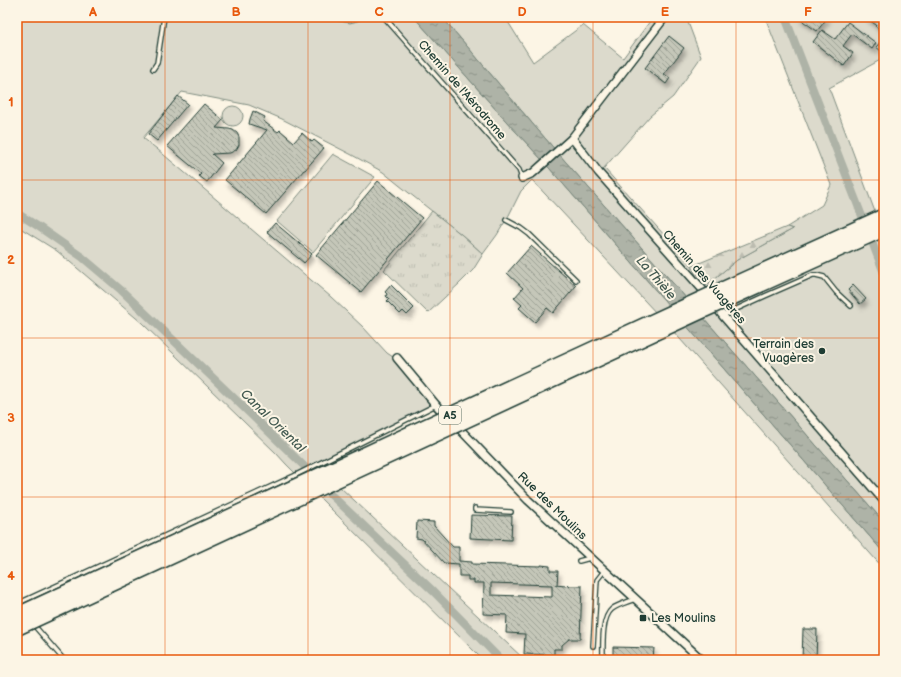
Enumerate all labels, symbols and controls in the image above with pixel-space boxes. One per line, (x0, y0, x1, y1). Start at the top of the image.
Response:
text: A (88, 4, 97, 20)
text: B (231, 4, 241, 20)
text: C (374, 4, 384, 20)
text: D (517, 4, 527, 20)
text: E (661, 4, 670, 20)
text: F (804, 4, 812, 20)
street label: Chemin de l'Aérodrome (415, 37, 509, 143)
text: 1 (8, 94, 14, 110)
street label: Chemin des Vuagères (659, 227, 749, 327)
text: 2 (7, 252, 15, 268)
water label: La Thièle (633, 253, 680, 303)
place label: Terrain des Vuagères (753, 337, 814, 366)
marker: Terrain des Vuagères (817, 346, 827, 356)
water label: Canal Oriental (237, 386, 310, 457)
road number: A5 (439, 406, 461, 424)
text: 3 (7, 410, 15, 426)
street label: Rue des Moulins (514, 469, 590, 543)
text: 4 (7, 568, 15, 584)
place label: Les Moulins (651, 611, 716, 626)
marker: Les Moulins (638, 613, 648, 623)

